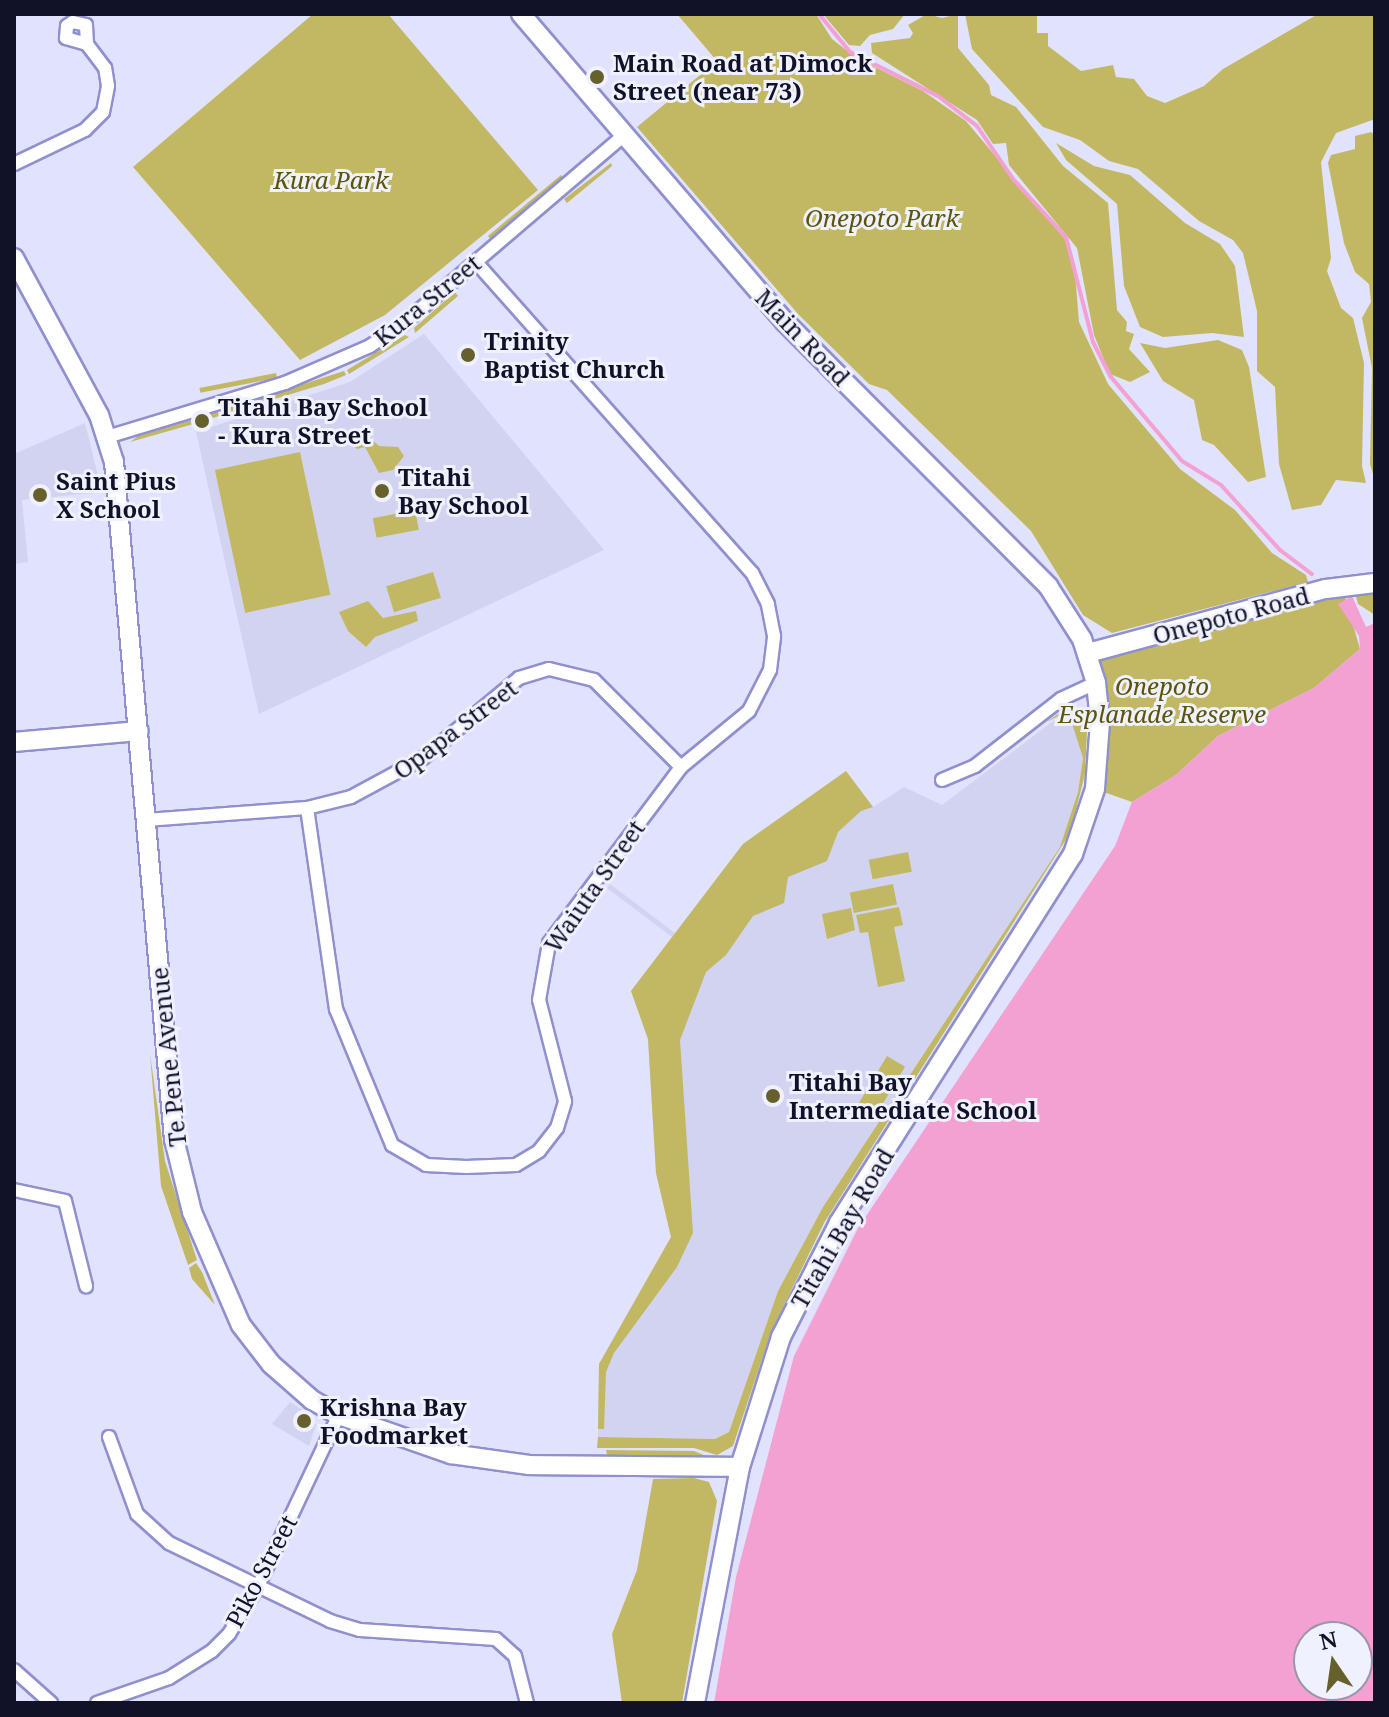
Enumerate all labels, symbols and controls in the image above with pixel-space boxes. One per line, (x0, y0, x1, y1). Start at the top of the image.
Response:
place label: Main Road at Dimock Street (near 73) (613, 49, 873, 105)
marker: Main Road at Dimock Street (near 73) (588, 68, 606, 86)
park label: Kura Park (273, 166, 389, 194)
park label: Onepoto Park (805, 204, 959, 232)
street label: Kura Street (368, 248, 486, 352)
street label: Main Road (750, 283, 856, 391)
place label: Trinity Baptist Church (484, 327, 665, 383)
marker: Trinity Baptist Church (459, 346, 477, 364)
place label: Titahi Bay School - Kura Street (218, 393, 428, 449)
marker: Titahi Bay School - Kura Street (193, 412, 211, 430)
place label: Titahi Bay School (398, 463, 529, 519)
place label: Saint Pius X School (56, 467, 176, 523)
marker: Titahi Bay School (373, 482, 391, 500)
marker: Saint Pius X School (31, 486, 49, 504)
street label: Onepoto Road (1149, 580, 1313, 650)
park label: Onepoto Esplanade Reserve (1058, 672, 1266, 728)
street label: Opapa Street (387, 673, 523, 785)
street label: Waiuta Street (538, 814, 650, 958)
street label: Te Pene Avenue (144, 966, 192, 1148)
place label: Titahi Bay Intermediate School (789, 1068, 1037, 1124)
marker: Titahi Bay Intermediate School (764, 1087, 782, 1105)
street label: Titahi Bay Road (785, 1143, 899, 1313)
place label: Krishna Bay Foodmarket (320, 1393, 468, 1449)
marker: Krishna Bay Foodmarket (295, 1412, 313, 1430)
street label: Piko Street (219, 1510, 303, 1632)
north arrow (1293, 1621, 1373, 1701)
text: N (1316, 1623, 1340, 1656)

